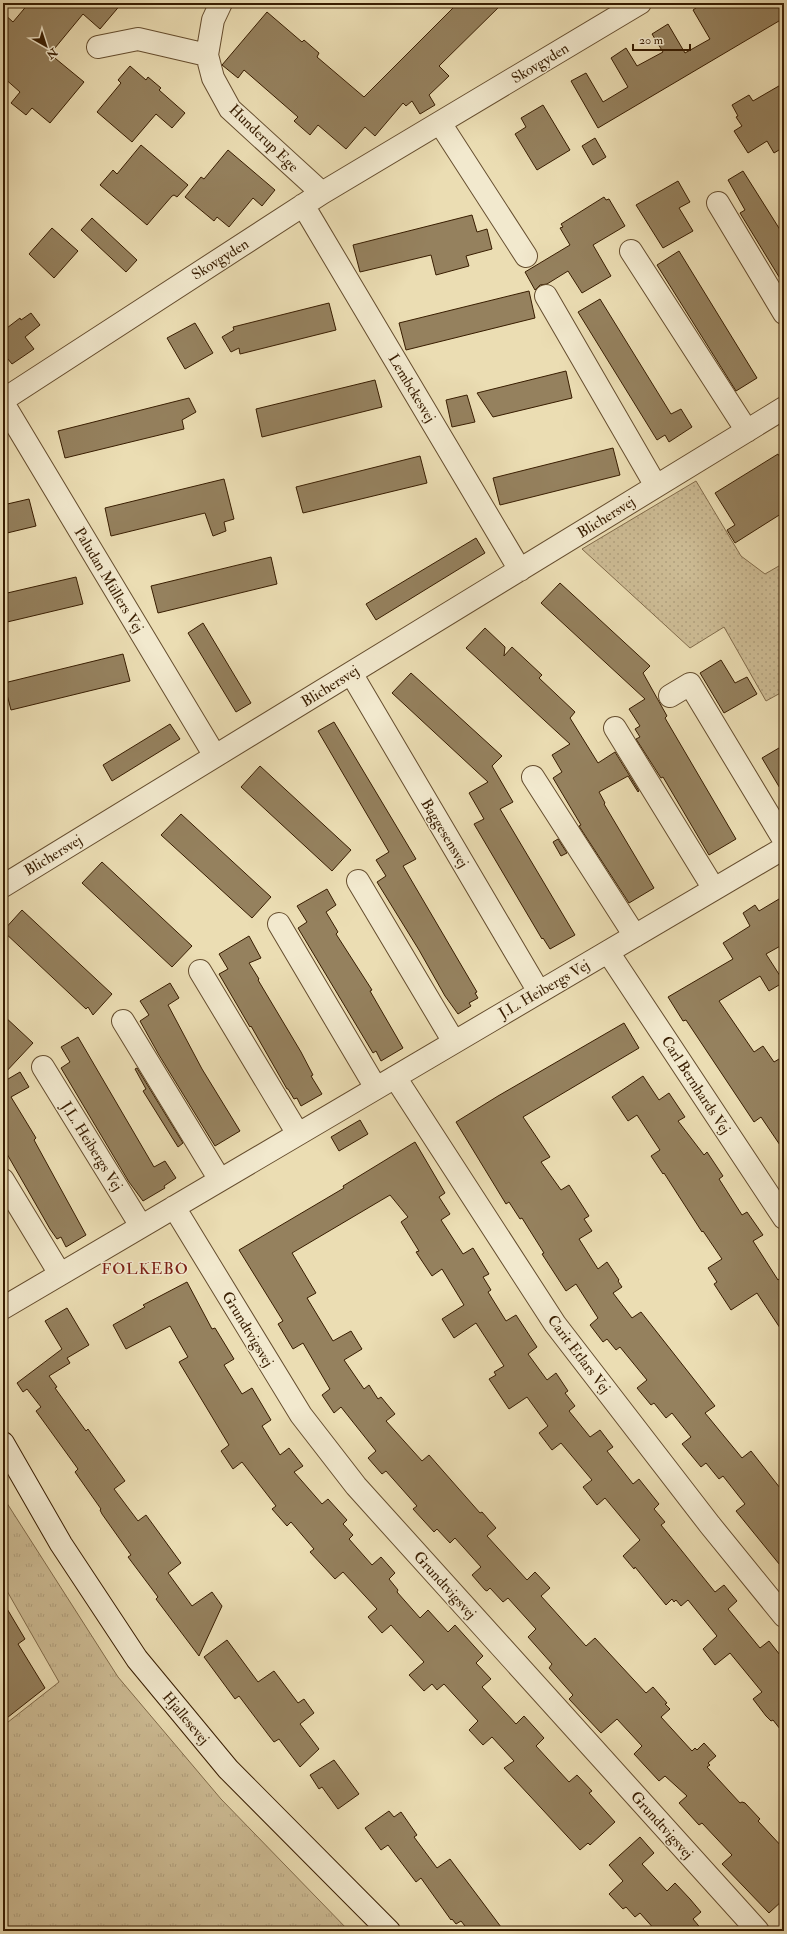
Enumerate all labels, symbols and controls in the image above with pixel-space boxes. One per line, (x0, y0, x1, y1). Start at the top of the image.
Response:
north arrow (26, 26, 66, 66)
scale bar (633, 26, 690, 52)
text: 20 m (639, 33, 664, 48)
street label: Skovgyden (508, 39, 573, 88)
text: N (43, 45, 61, 62)
street label: Hunderup Ege (224, 100, 303, 177)
street label: Skovgyden (188, 234, 253, 284)
street label: Lembckesvej (384, 351, 439, 426)
street label: Blichersvej (574, 492, 639, 543)
street label: Paludan Müllers Vej (70, 524, 147, 636)
street label: Blichersvej (298, 661, 363, 712)
street label: Baggesensvej (416, 795, 473, 871)
street label: Blichersvej (21, 831, 86, 880)
street label: J.L. Heibergs Vej (495, 956, 594, 1025)
street label: Carl Bernhards Vej (657, 1033, 734, 1138)
street label: J.L. Heibergs Vej (55, 1097, 127, 1195)
district label: FOLKEBO (101, 1259, 189, 1279)
street label: Grundtvigsvej (218, 1288, 278, 1371)
street label: Carit Etlars Vej (543, 1311, 614, 1397)
street label: Grundtvigsvej (409, 1547, 480, 1623)
street label: Hjallesevej (158, 1688, 213, 1749)
street label: Grundtvigsvej (626, 1787, 697, 1863)

